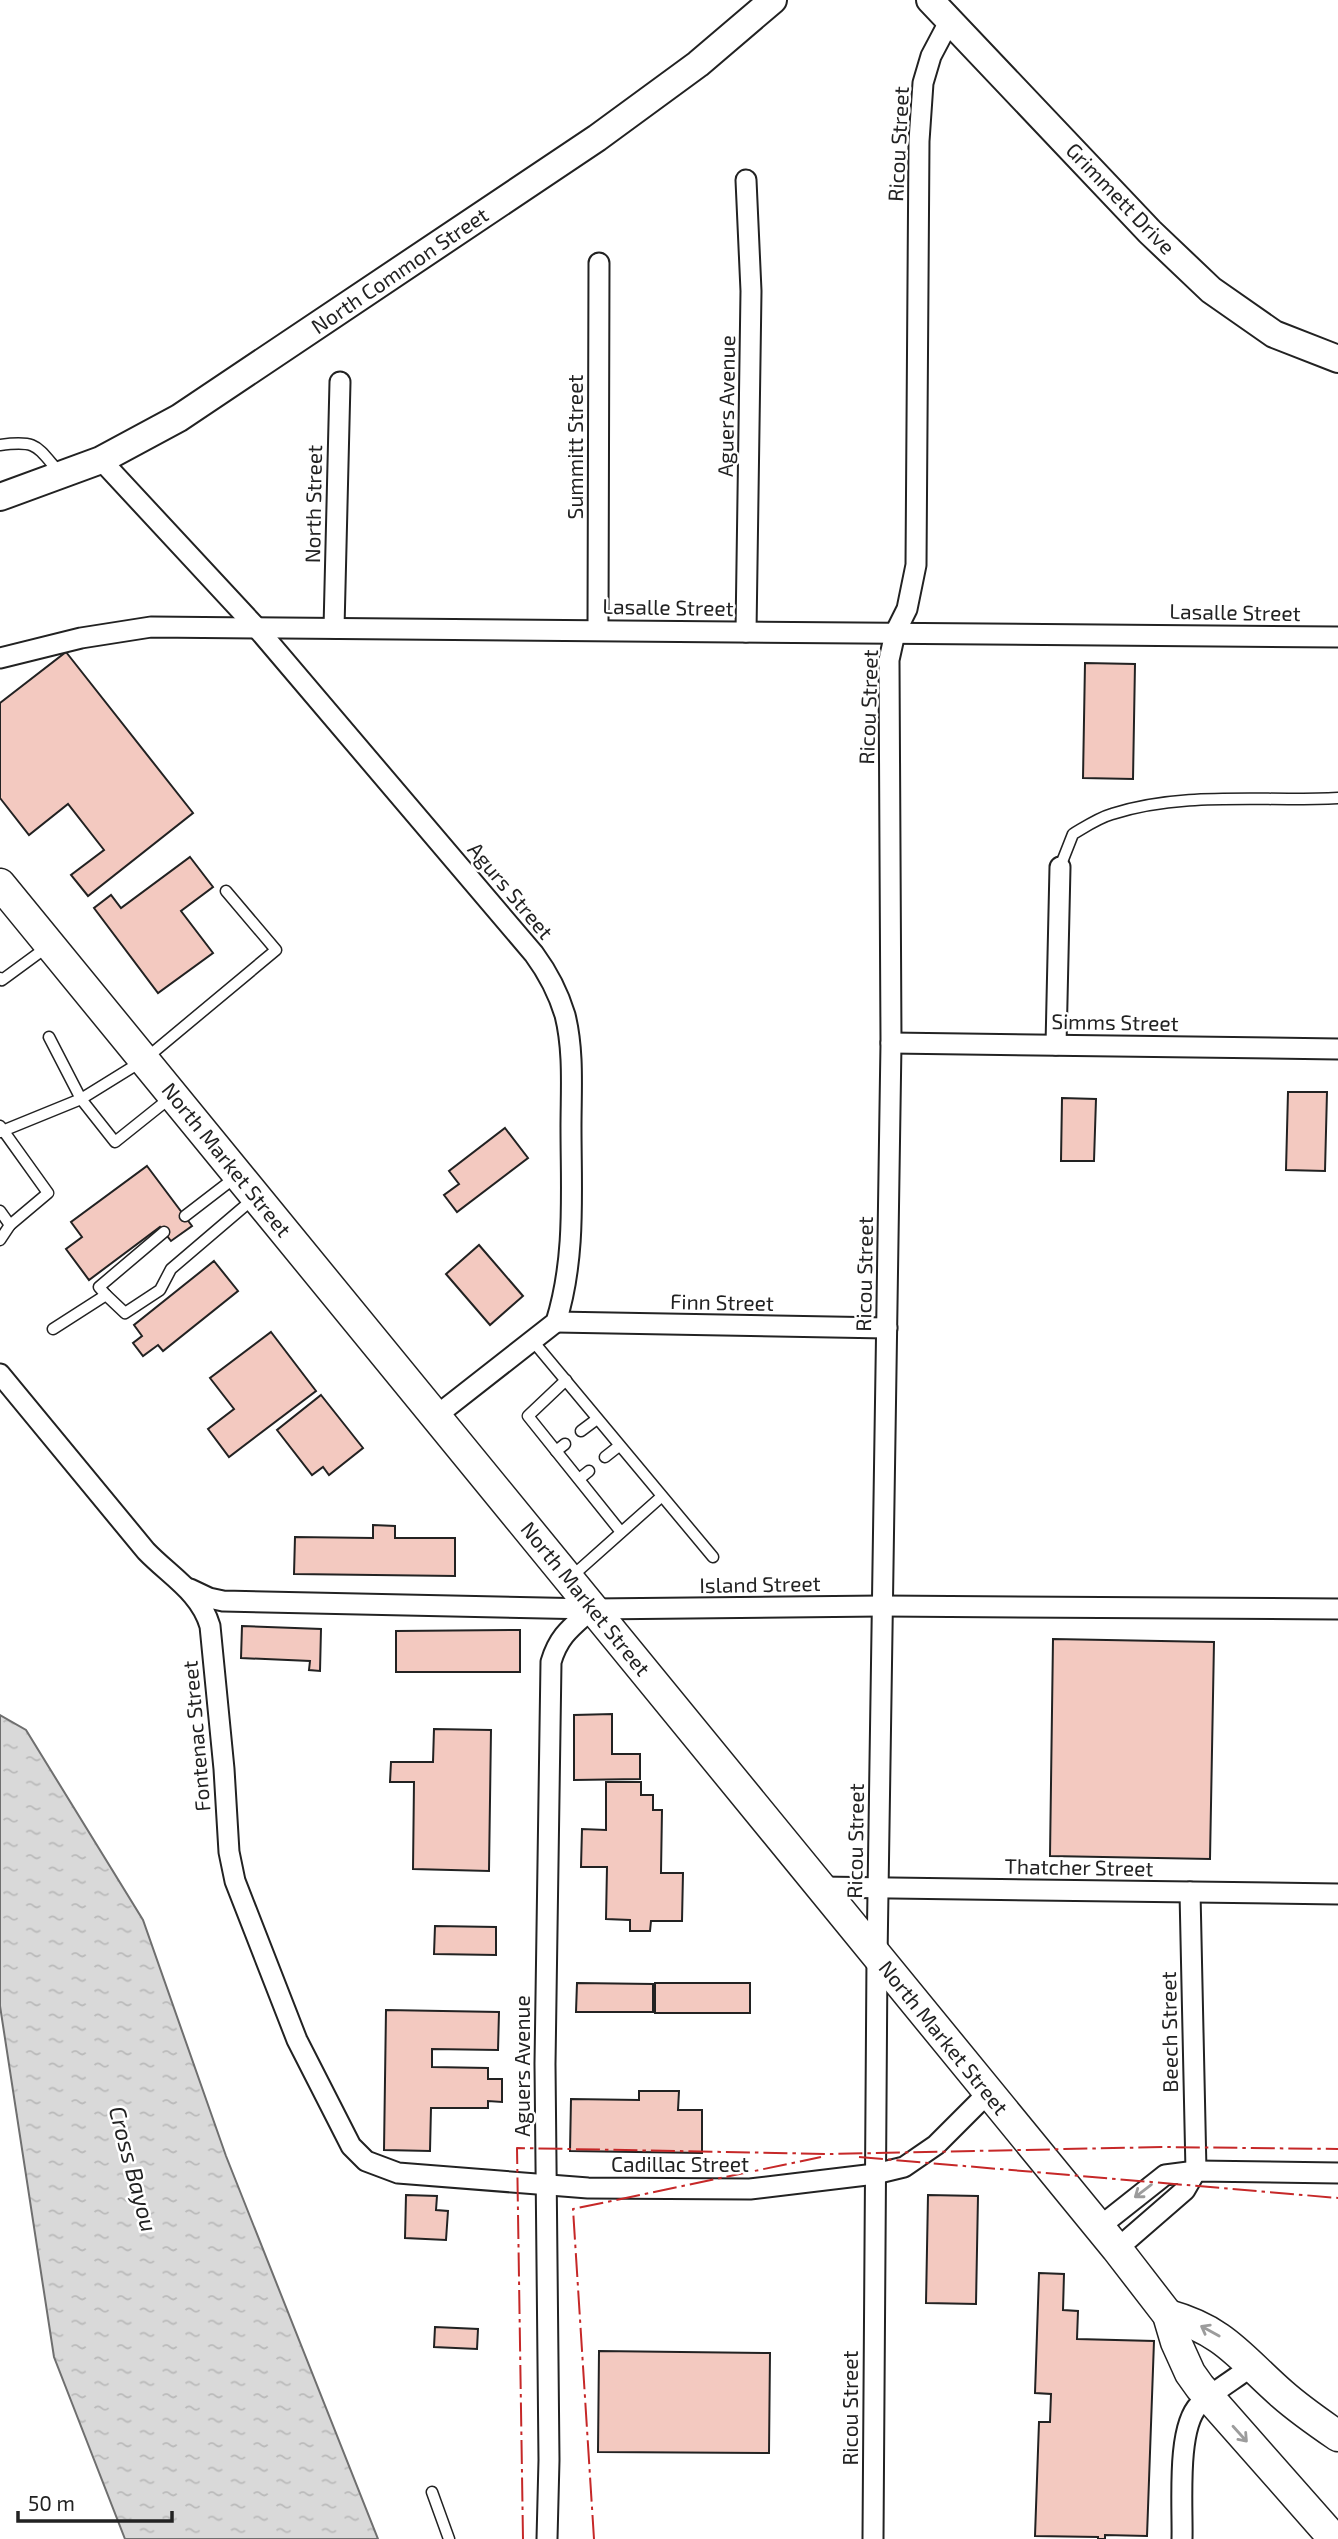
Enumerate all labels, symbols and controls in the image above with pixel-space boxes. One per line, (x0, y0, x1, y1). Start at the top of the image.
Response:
street label: Ricou Street (882, 86, 913, 202)
street label: Grimmett Drive (1062, 137, 1181, 259)
street label: North Common Street (306, 201, 492, 338)
street label: Aguers Avenue (712, 335, 739, 477)
street label: Summitt Street (562, 375, 587, 519)
street label: North Street (299, 445, 326, 563)
street label: Lasalle Street (602, 593, 734, 620)
street label: Lasalle Street (1169, 598, 1301, 625)
street label: Ricou Street (853, 649, 882, 765)
street label: Agurs Street (463, 836, 559, 944)
street label: Simms Street (1051, 1008, 1179, 1035)
street label: North Market Street (157, 1077, 297, 1241)
street label: Ricou Street (850, 1216, 877, 1332)
street label: Finn Street (670, 1288, 774, 1315)
street label: North Market Street (516, 1516, 656, 1680)
street label: Island Street (699, 1570, 821, 1597)
street label: Fontenac Street (176, 1660, 215, 1813)
street label: Ricou Street (841, 1783, 868, 1899)
street label: Thatcher Street (1004, 1853, 1154, 1880)
street label: North Market Street (874, 1955, 1014, 2119)
street label: Beech Street (1155, 1971, 1182, 2093)
street label: Aguers Avenue (509, 1995, 534, 2137)
water label: Cross Bayou (104, 2103, 164, 2235)
street label: Cadillac Street (611, 2151, 749, 2176)
one-way arrow (1135, 2184, 1153, 2199)
one-way arrow (1200, 2324, 1220, 2338)
street label: Ricou Street (837, 2350, 862, 2466)
one-way arrow (1232, 2425, 1248, 2443)
scale bar (18, 2480, 172, 2524)
text: 50 m (28, 2490, 75, 2515)

